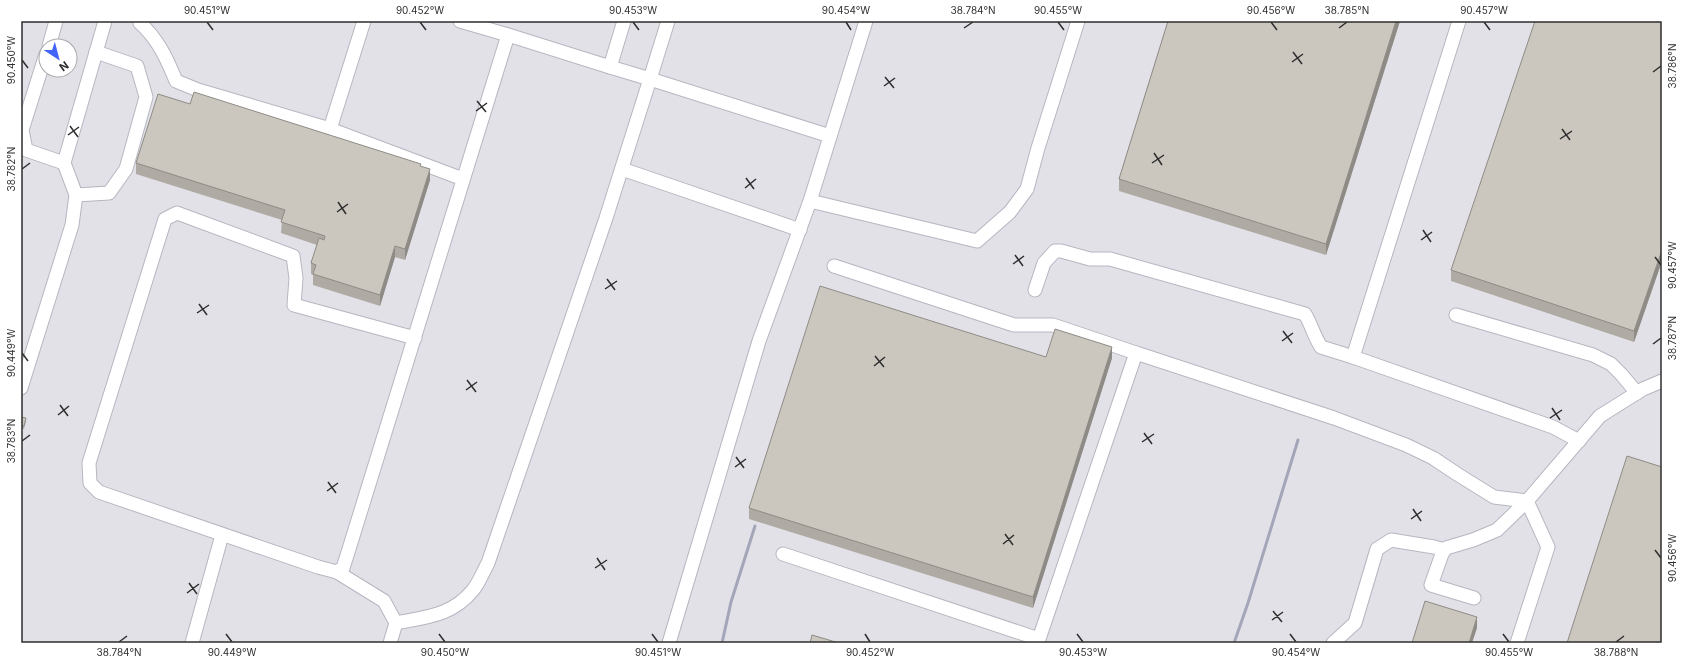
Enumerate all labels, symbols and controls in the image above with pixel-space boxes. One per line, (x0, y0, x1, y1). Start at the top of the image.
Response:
text: 90.451°W (184, 4, 230, 16)
text: 90.452°W (396, 4, 444, 16)
text: 90.453°W (609, 4, 657, 16)
text: 90.454°W (822, 4, 870, 16)
text: 38.784°N (951, 4, 995, 16)
text: 90.455°W (1034, 4, 1082, 16)
text: 90.456°W (1247, 4, 1295, 16)
text: 38.785°N (1325, 4, 1369, 16)
text: 90.457°W (1460, 4, 1508, 16)
text: 90.450°W (5, 36, 17, 84)
north arrow (38, 38, 78, 78)
text: 38.786°N (1666, 44, 1678, 88)
text: N (56, 58, 71, 74)
text: 38.782°N (5, 147, 17, 191)
text: 90.457°W (1666, 241, 1678, 289)
text: 38.787°N (1666, 316, 1678, 360)
text: 90.449°W (5, 329, 17, 377)
text: 38.783°N (5, 419, 17, 463)
text: 90.456°W (1666, 534, 1678, 582)
text: 38.784°N (97, 646, 141, 658)
text: 90.449°W (208, 646, 256, 658)
text: 90.450°W (421, 646, 469, 658)
text: 90.451°W (635, 646, 681, 658)
text: 90.452°W (846, 646, 894, 658)
text: 90.453°W (1059, 646, 1107, 658)
text: 90.454°W (1272, 646, 1320, 658)
text: 90.455°W (1485, 646, 1533, 658)
text: 38.788°N (1594, 646, 1638, 658)

